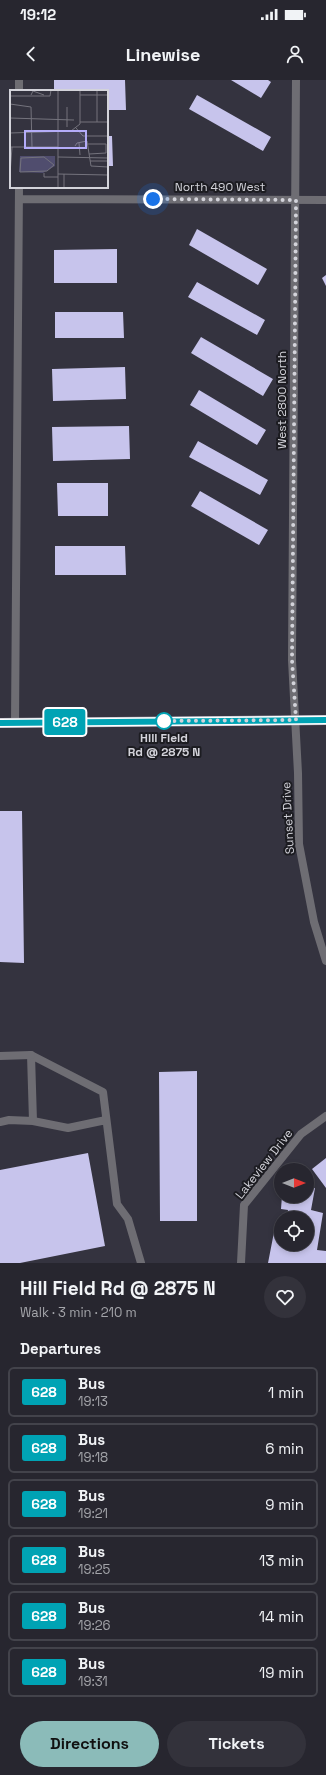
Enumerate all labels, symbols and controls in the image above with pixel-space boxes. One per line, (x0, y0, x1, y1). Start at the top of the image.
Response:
text: 19:12 (20, 5, 56, 24)
icon: back (20, 43, 42, 65)
text: Linewise (126, 43, 200, 66)
icon: person (284, 43, 306, 65)
inset map (10, 90, 108, 188)
street label: North 490 West (175, 179, 265, 195)
your location (143, 189, 163, 209)
street label: West 2800 North (274, 351, 290, 449)
line badge: 628 (42, 709, 88, 735)
marker: Hill Field Rd @ 2875 N (155, 712, 173, 730)
text: 628 (52, 713, 78, 731)
place label: Hill Field Rd @ 2875 N (128, 730, 200, 760)
street label: Sunset Drive (278, 781, 298, 855)
street label: Lakeview Drive (232, 1126, 296, 1202)
north arrow (274, 1163, 314, 1203)
map controls (274, 1163, 314, 1251)
button: locate (274, 1211, 314, 1251)
text: Hill Field Rd @ 2875 N (20, 1276, 216, 1301)
button: heart (264, 1276, 306, 1318)
text: Walk · 3 min · 210 m (20, 1304, 137, 1321)
text: Departures (20, 1339, 101, 1358)
text: Bus (78, 1374, 105, 1393)
text: 628 (31, 1383, 57, 1401)
text: 1 min (268, 1383, 304, 1402)
text: 19:13 (78, 1393, 108, 1410)
text: Bus (78, 1430, 105, 1449)
text: 628 (31, 1439, 57, 1457)
text: 6 min (265, 1439, 304, 1458)
text: 19:18 (78, 1449, 108, 1466)
text: Bus (78, 1486, 105, 1505)
text: 628 (31, 1495, 57, 1513)
text: 9 min (265, 1495, 304, 1514)
text: 19:21 (78, 1505, 108, 1522)
text: Bus (78, 1542, 105, 1561)
text: 628 (31, 1551, 57, 1569)
text: 13 min (259, 1551, 304, 1570)
text: 19:25 (78, 1561, 110, 1578)
text: Bus (78, 1598, 105, 1617)
text: 628 (31, 1607, 57, 1625)
text: 14 min (259, 1607, 304, 1626)
text: 19:26 (78, 1617, 110, 1634)
text: Bus (78, 1654, 105, 1673)
text: 628 (31, 1663, 57, 1681)
text: 19 min (259, 1663, 304, 1682)
text: 19:31 (78, 1673, 108, 1690)
button: Directions (20, 1721, 159, 1767)
button: Tickets (167, 1721, 306, 1767)

